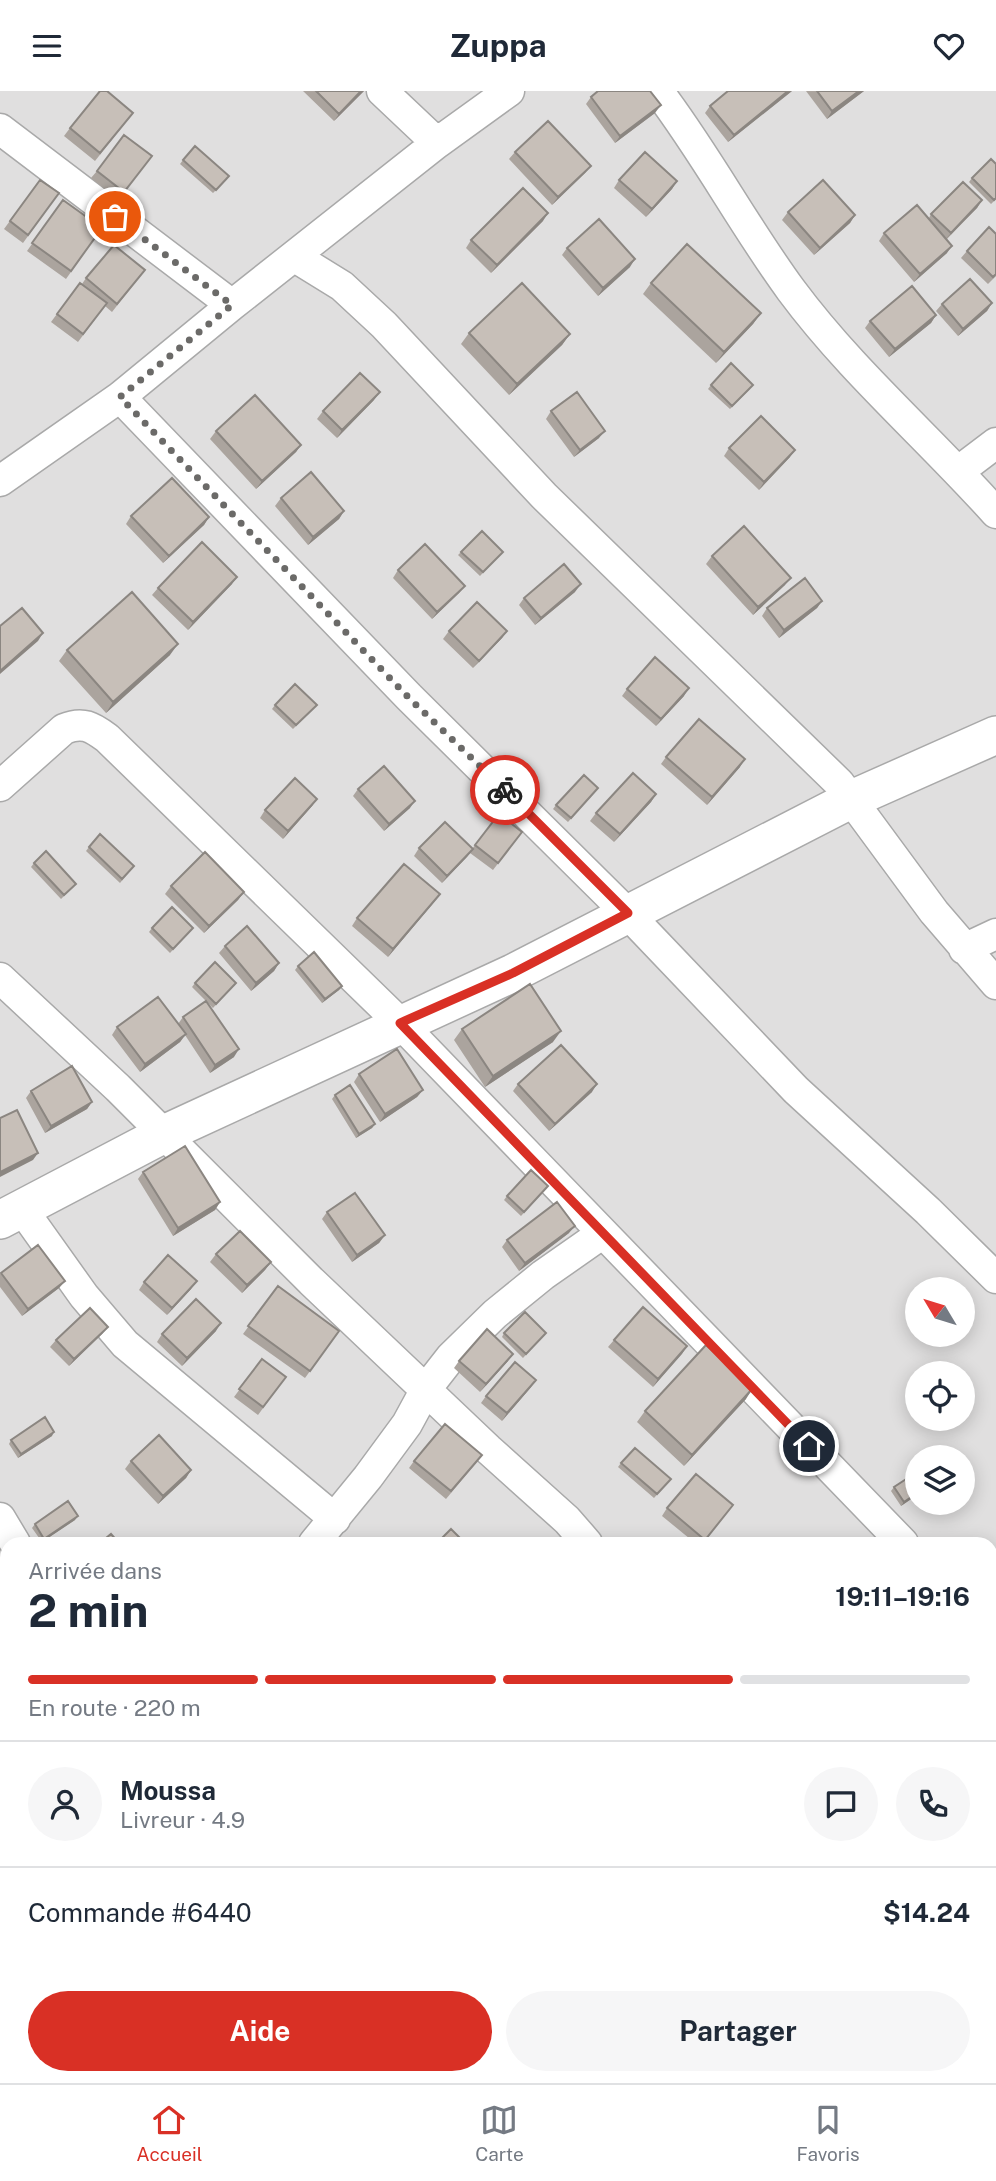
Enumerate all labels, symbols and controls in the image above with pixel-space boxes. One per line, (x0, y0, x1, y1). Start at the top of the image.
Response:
icon: menu (28, 27, 66, 65)
text: Zuppa (449, 27, 547, 64)
icon: heart (930, 27, 968, 65)
pin (85, 187, 145, 247)
icon: bag (96, 198, 134, 236)
courier (470, 755, 540, 825)
icon: bike (486, 771, 524, 809)
north arrow (905, 1277, 975, 1347)
map controls (905, 1277, 975, 1515)
button: locate (905, 1361, 975, 1431)
pin (779, 1416, 839, 1476)
icon: home (790, 1427, 828, 1465)
button: layers (905, 1445, 975, 1515)
text: Arrivée dans (28, 1557, 162, 1584)
text: 19:11–19:16 (835, 1581, 970, 1612)
text: 2 min (28, 1583, 148, 1637)
text: En route · 220 m (28, 1694, 201, 1721)
button: person (28, 1767, 102, 1841)
button: chat (804, 1767, 878, 1841)
button: phone (896, 1767, 970, 1841)
text: Moussa (120, 1775, 216, 1806)
text: Livreur · 4.9 (120, 1806, 245, 1833)
text: Commande #6440 (28, 1897, 252, 1928)
text: $14.24 (883, 1897, 970, 1928)
button: Aide (28, 1991, 492, 2071)
button: Partager (506, 1991, 970, 2071)
tab: Accueil (136, 2101, 203, 2165)
tab: Carte (475, 2101, 524, 2165)
tab: Favoris (796, 2101, 860, 2165)

